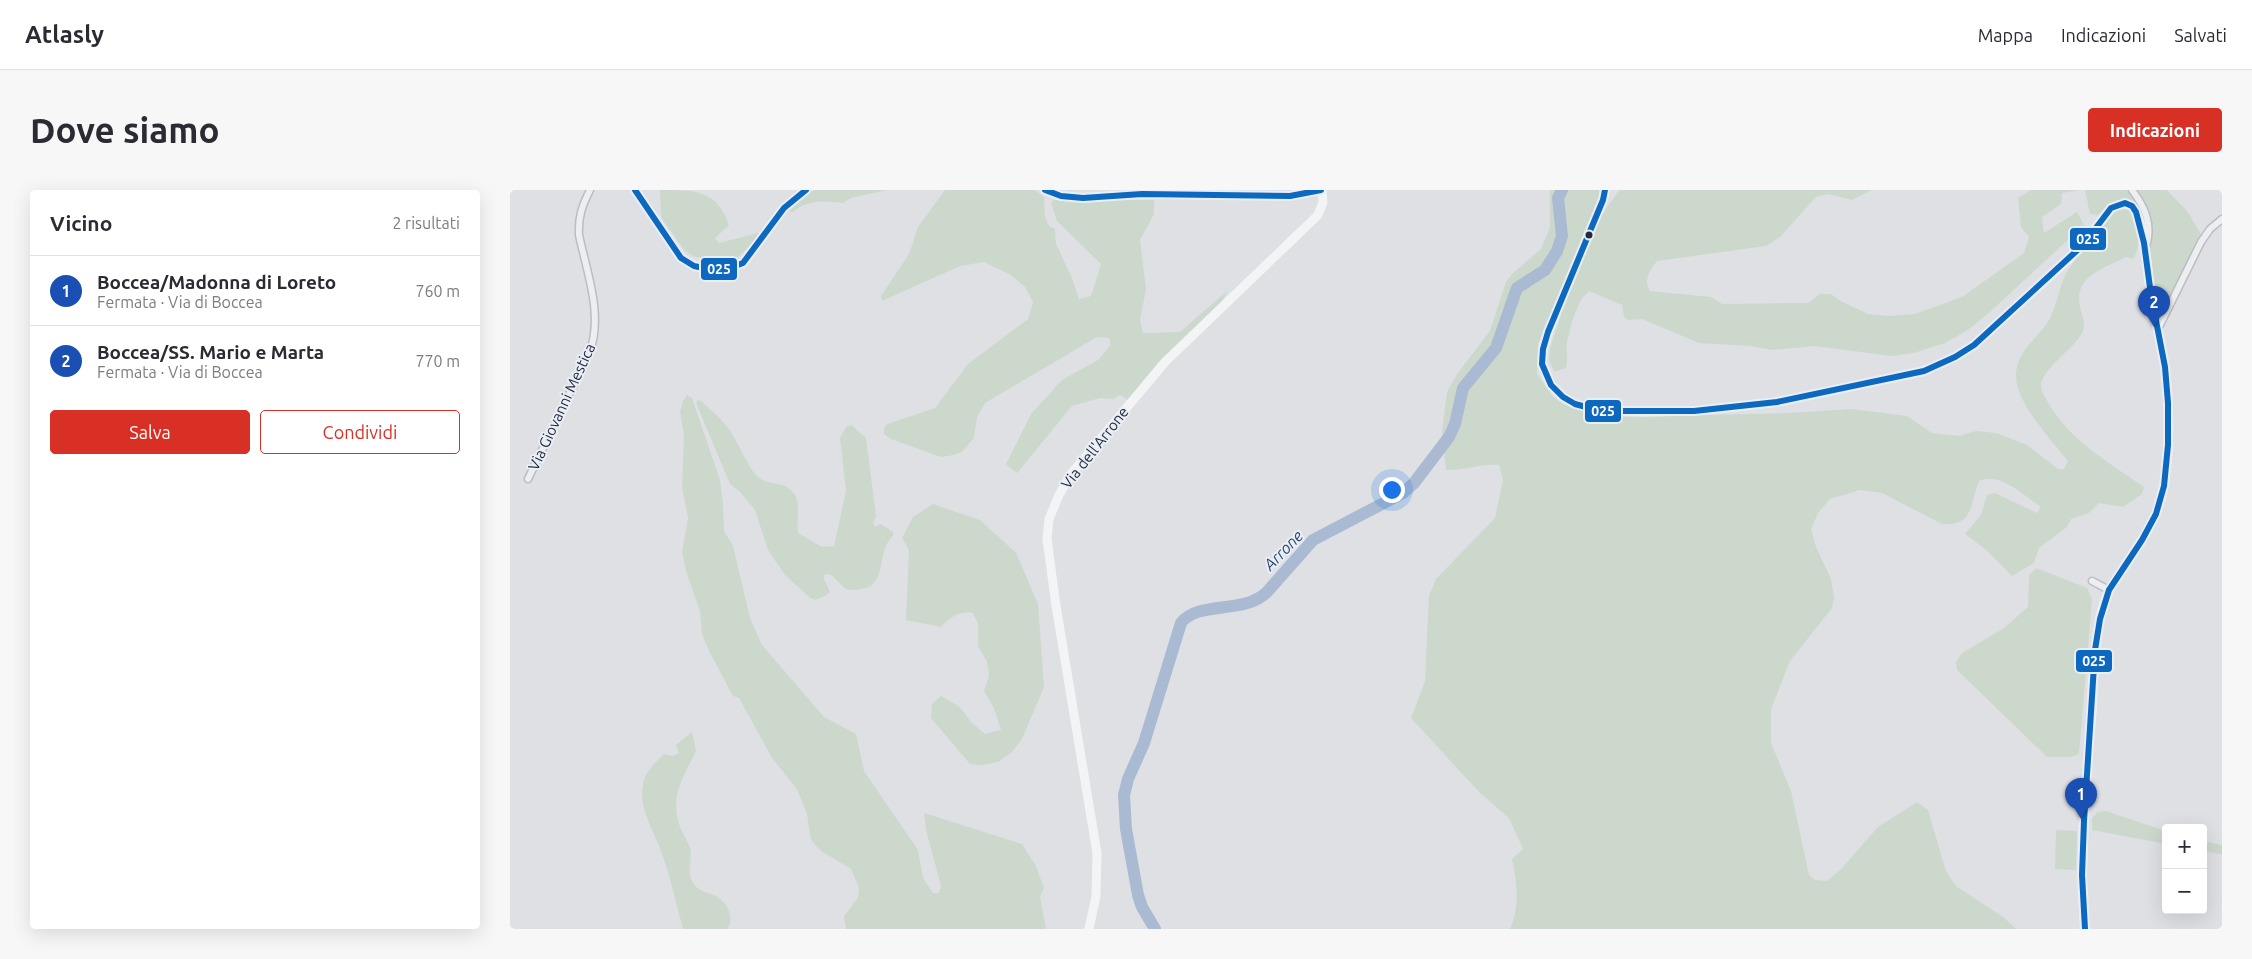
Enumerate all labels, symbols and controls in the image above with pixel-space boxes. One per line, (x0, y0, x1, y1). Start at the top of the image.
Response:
text: Atlasly (25, 21, 104, 48)
text: Mappa (1978, 25, 2033, 45)
text: Indicazioni (2061, 25, 2146, 45)
text: Salvati (2174, 25, 2227, 45)
button: Indicazioni (2088, 108, 2222, 152)
text: Dove siamo (30, 110, 220, 150)
text: Vicino (50, 211, 112, 235)
text: 2 risultati (392, 214, 460, 232)
line badge: 025 (2069, 227, 2107, 251)
unlabelled marker (1584, 230, 1594, 240)
text: 025 (2076, 231, 2100, 247)
line badge: 025 (700, 257, 738, 281)
text: 025 (707, 261, 731, 277)
text: Boccea/Madonna di Loreto (97, 271, 336, 293)
text: 1 (61, 282, 71, 300)
text: 760 m (415, 282, 460, 300)
pin: 2 (2138, 286, 2170, 327)
text: Fermata · Via di Boccea (97, 293, 263, 311)
street label: Via Giovanni Mestica (525, 340, 598, 473)
text: Boccea/SS. Mario e Marta (97, 341, 324, 363)
text: 2 (61, 352, 71, 370)
text: 770 m (415, 352, 460, 370)
text: Fermata · Via di Boccea (97, 363, 263, 381)
line badge: 025 (1584, 399, 1622, 423)
street label: Via dell'Arrone (1057, 403, 1132, 492)
text: 025 (1591, 403, 1615, 419)
button: Salva (50, 410, 250, 454)
button: Condividi (260, 410, 460, 454)
your location (1379, 477, 1405, 503)
water label: Arrone (1259, 526, 1306, 574)
line badge: 025 (2075, 649, 2113, 673)
text: 025 (2082, 653, 2106, 669)
pin: 1 (2065, 778, 2097, 819)
map controls (2162, 824, 2207, 914)
button: + (2162, 824, 2207, 869)
button: − (2162, 869, 2207, 914)

